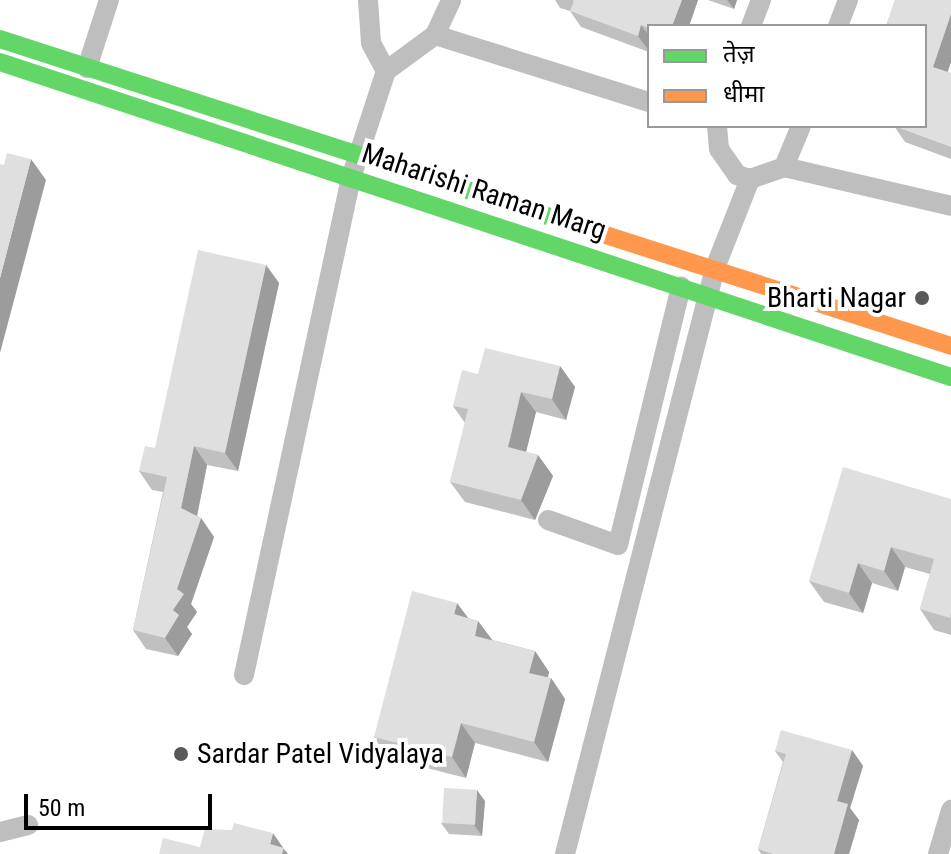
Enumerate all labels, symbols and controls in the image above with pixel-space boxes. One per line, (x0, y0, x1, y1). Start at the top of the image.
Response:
legend (647, 24, 927, 128)
text: तेज़ (723, 40, 755, 68)
text: धीमा (723, 80, 765, 108)
street label: Maharishi Raman Marg (358, 137, 610, 247)
place label: Bharti Nagar (767, 281, 906, 315)
marker: Bharti Nagar (913, 289, 931, 307)
place label: Sardar Patel Vidyalaya (197, 737, 444, 771)
marker: Sardar Patel Vidyalaya (172, 745, 190, 763)
scale bar (28, 778, 216, 828)
text: 50 m (38, 794, 85, 822)

